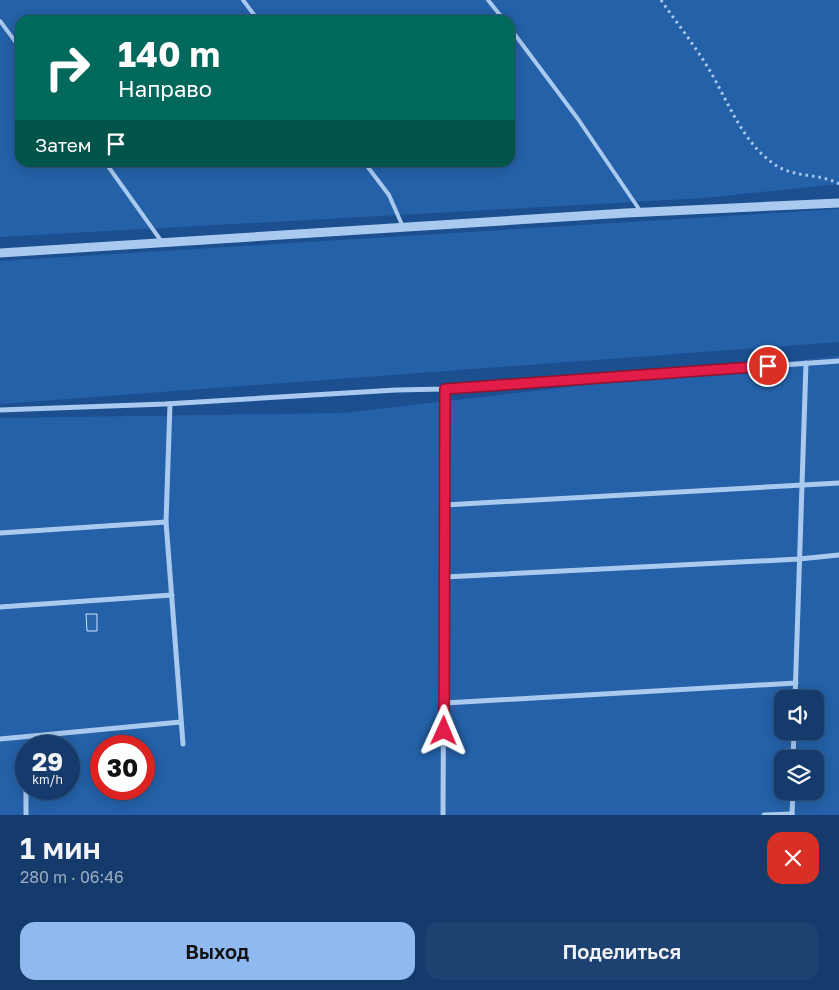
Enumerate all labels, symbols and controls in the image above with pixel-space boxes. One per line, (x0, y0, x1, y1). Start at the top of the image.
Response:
text: 140 m (118, 33, 220, 75)
icon: right (35, 35, 100, 100)
text: Направо (118, 75, 212, 102)
icon: arrive (102, 130, 130, 158)
text: Затем (35, 133, 92, 156)
pin (747, 345, 789, 387)
icon: arrive (754, 352, 782, 380)
map controls (774, 690, 824, 800)
button: sound (774, 690, 824, 740)
position arrow (417, 704, 469, 756)
speed limit sign: 30 (90, 735, 155, 800)
text: 29 (32, 746, 63, 777)
button: layers (774, 750, 824, 800)
text: km/h (32, 772, 63, 787)
text: 1 мин (20, 830, 101, 866)
button: close (767, 832, 819, 884)
text: 280 m · 06:46 (20, 867, 124, 887)
button: Выход (20, 922, 415, 980)
button: Поделиться (425, 922, 819, 980)

